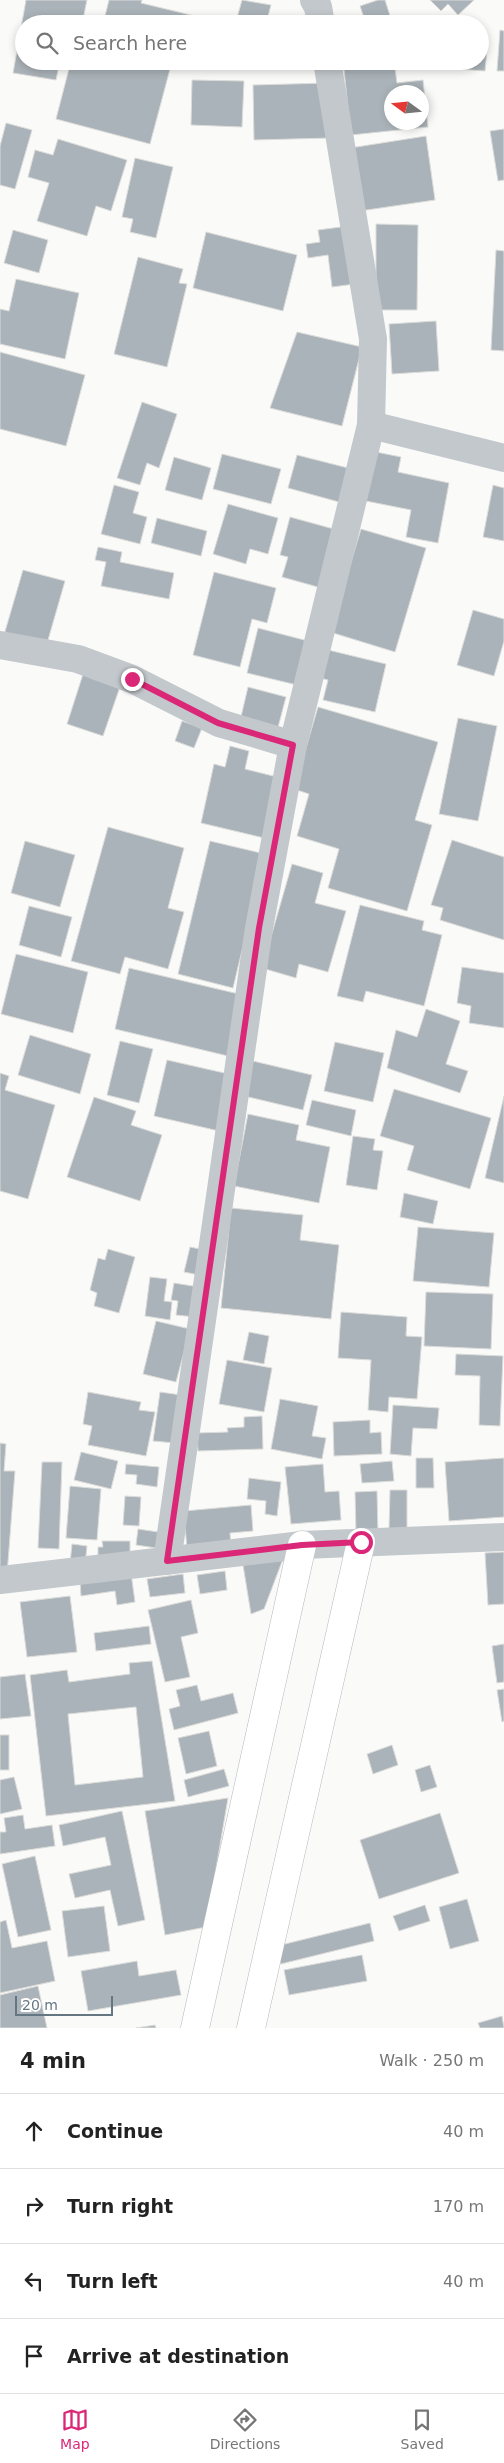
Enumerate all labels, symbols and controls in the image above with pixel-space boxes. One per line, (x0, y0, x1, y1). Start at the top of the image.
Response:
search box (15, 15, 489, 70)
icon: search (33, 29, 61, 57)
text: Search here (73, 32, 187, 54)
north arrow (384, 85, 429, 130)
route end (121, 668, 144, 691)
route start (350, 1531, 373, 1554)
scale bar (15, 1993, 112, 2016)
text: 20 m (22, 1997, 58, 2013)
text: 4 min (20, 2049, 86, 2073)
text: Walk · 250 m (379, 2051, 484, 2070)
icon: ahead (20, 2117, 48, 2145)
text: Continue (67, 2120, 163, 2142)
text: 40 m (443, 2122, 484, 2141)
icon: right (20, 2192, 48, 2220)
text: Turn right (67, 2195, 173, 2217)
text: 170 m (433, 2197, 484, 2216)
icon: left (20, 2267, 48, 2295)
text: Turn left (67, 2270, 158, 2292)
text: 40 m (443, 2272, 484, 2291)
icon: arrive (20, 2342, 48, 2370)
text: Arrive at destination (67, 2345, 289, 2367)
tab: Map (60, 2406, 90, 2452)
tab: Directions (210, 2406, 280, 2452)
tab: Saved (401, 2406, 444, 2452)

